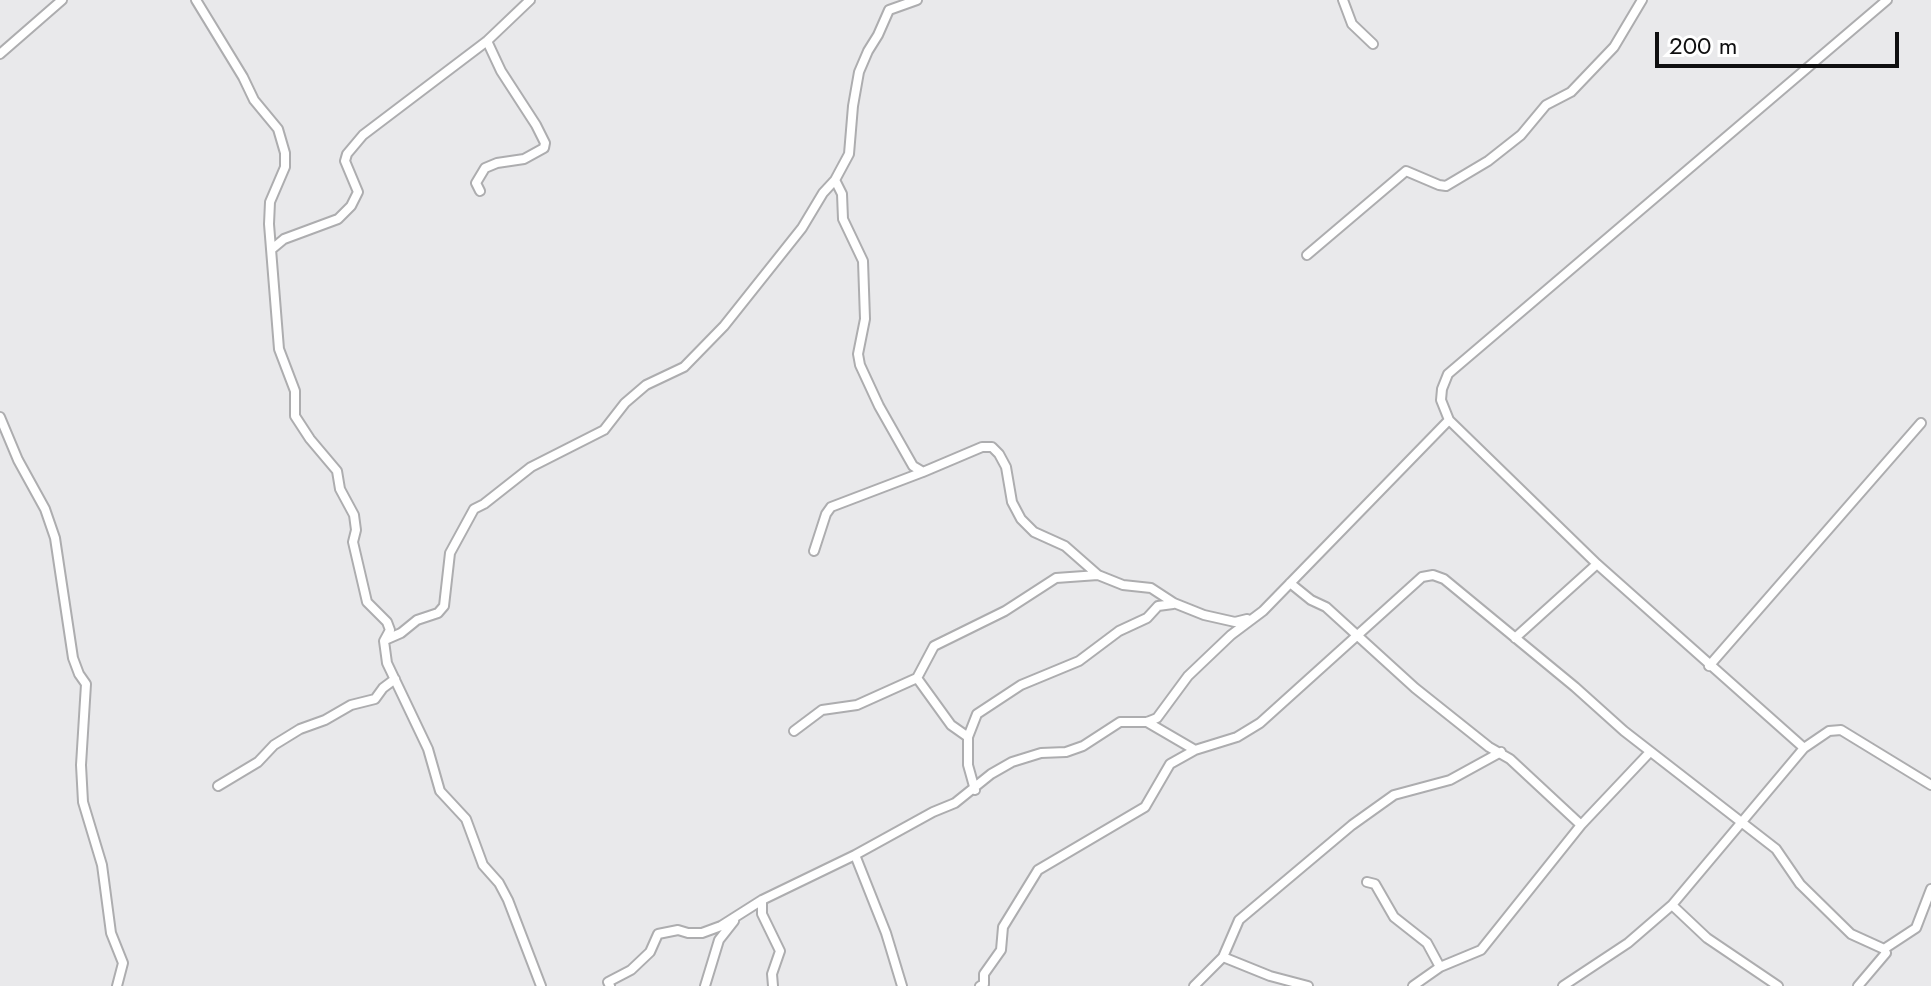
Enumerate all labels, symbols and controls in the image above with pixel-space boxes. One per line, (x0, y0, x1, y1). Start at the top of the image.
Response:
scale bar (1659, 16, 1903, 66)
text: 200 m (1669, 28, 1737, 63)

